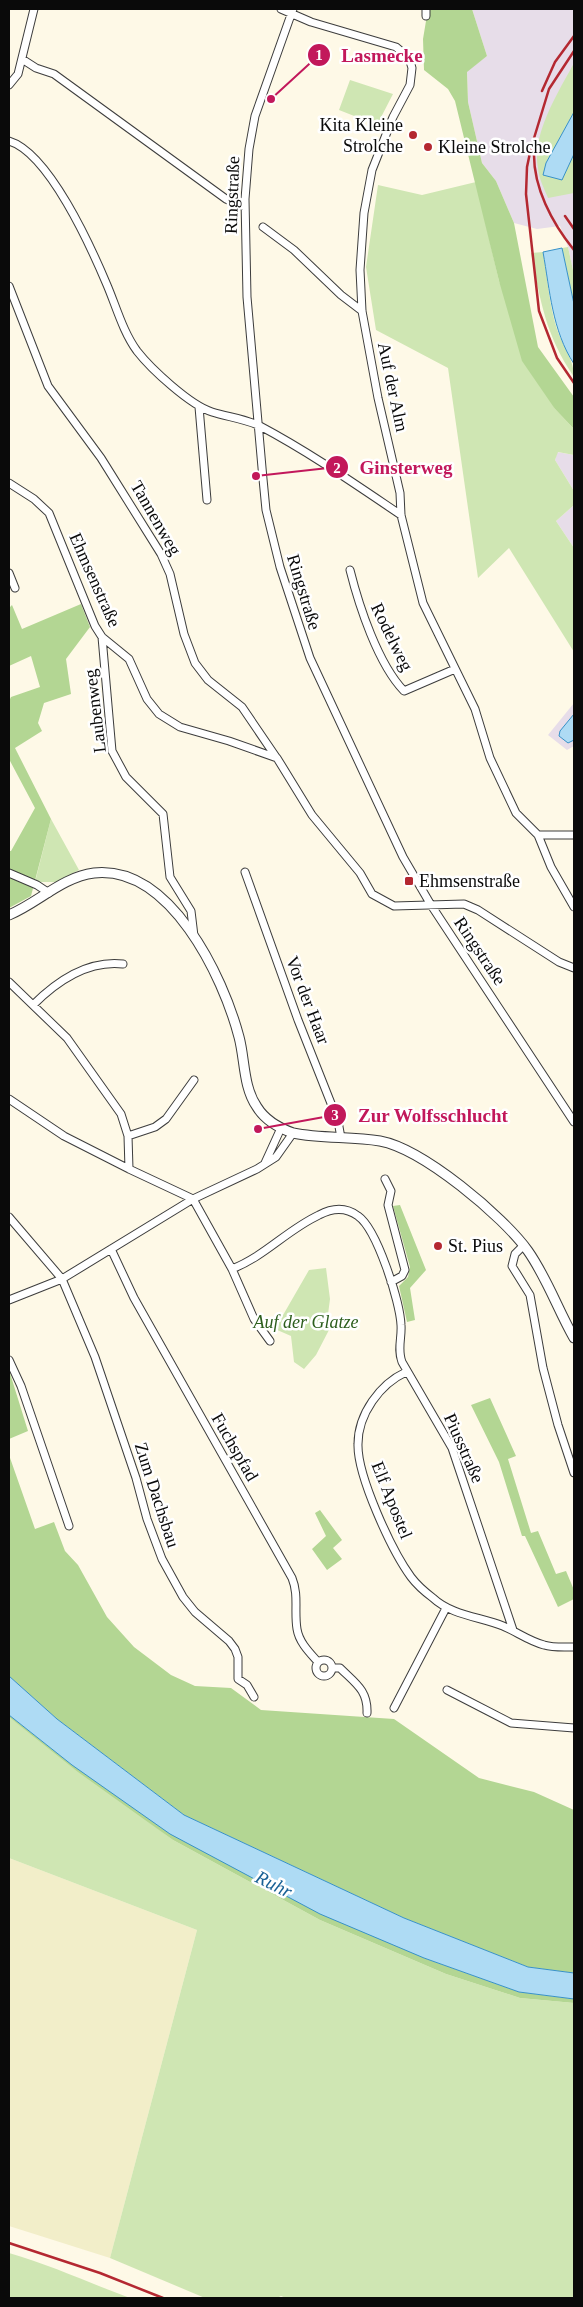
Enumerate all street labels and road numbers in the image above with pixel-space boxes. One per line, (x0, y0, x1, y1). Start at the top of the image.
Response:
street label: Ringstraße (221, 156, 243, 234)
street label: Auf der Alm (374, 340, 412, 434)
street label: Tannenweg (127, 477, 185, 559)
street label: Ehmsenstraße (65, 530, 125, 630)
street label: Ringstraße (283, 552, 325, 632)
street label: Rodelweg (367, 600, 417, 674)
street label: Laubenweg (80, 668, 110, 754)
street label: Ringstraße (450, 913, 510, 989)
street label: Vor der Haar (282, 953, 334, 1047)
street label: Fuchspfad (208, 1410, 262, 1484)
street label: Piusstraße (440, 1410, 488, 1486)
street label: Zum Dachsbau (131, 1440, 183, 1550)
street label: Elf Apostel (367, 1458, 417, 1542)

